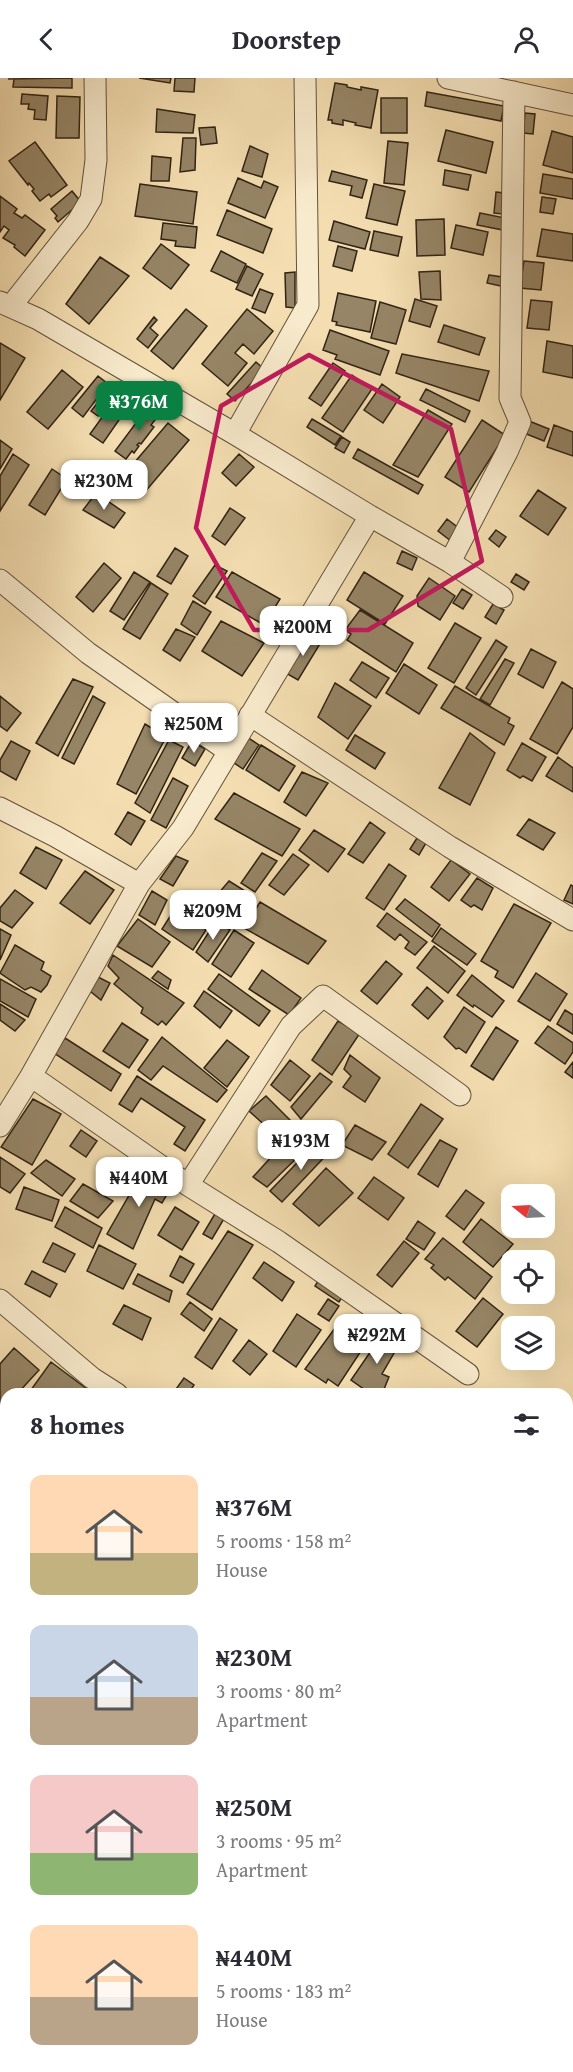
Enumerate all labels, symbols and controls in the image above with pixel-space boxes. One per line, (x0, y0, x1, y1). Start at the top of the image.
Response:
text: Doorstep (232, 19, 341, 59)
icon: back (30, 23, 63, 56)
icon: person (510, 23, 543, 56)
pin: ₦376M (97, 381, 181, 432)
text: ₦376M (110, 386, 168, 415)
pin: ₦230M (62, 460, 146, 511)
text: ₦230M (75, 465, 133, 494)
pin: ₦200M (261, 606, 345, 657)
text: ₦200M (274, 611, 332, 640)
pin: ₦250M (152, 703, 236, 754)
text: ₦250M (165, 708, 223, 737)
pin: ₦209M (171, 890, 255, 941)
text: ₦209M (184, 895, 242, 924)
pin: ₦193M (259, 1120, 343, 1171)
text: ₦193M (272, 1125, 330, 1154)
pin: ₦440M (97, 1157, 181, 1208)
text: ₦440M (110, 1162, 168, 1191)
north arrow (501, 1184, 555, 1238)
map controls (501, 1184, 555, 1370)
button: locate (501, 1250, 555, 1304)
pin: ₦292M (335, 1314, 419, 1365)
button: layers (501, 1316, 555, 1370)
text: ₦292M (348, 1319, 406, 1348)
text: 8 homes (30, 1405, 125, 1444)
icon: filters (510, 1408, 543, 1441)
text: ₦376M (216, 1487, 292, 1526)
icon: home (78, 1499, 150, 1571)
text: 5 rooms · 158 m² (216, 1526, 351, 1555)
text: House (216, 1555, 268, 1584)
text: ₦230M (216, 1637, 292, 1676)
icon: home (78, 1649, 150, 1721)
text: 3 rooms · 80 m² (216, 1676, 342, 1705)
text: Apartment (216, 1705, 308, 1734)
text: ₦250M (216, 1787, 292, 1826)
icon: home (78, 1799, 150, 1871)
text: 3 rooms · 95 m² (216, 1826, 342, 1855)
text: Apartment (216, 1855, 308, 1884)
text: ₦440M (216, 1937, 292, 1976)
icon: home (78, 1949, 150, 2021)
text: 5 rooms · 183 m² (216, 1976, 351, 2005)
text: House (216, 2005, 268, 2034)

